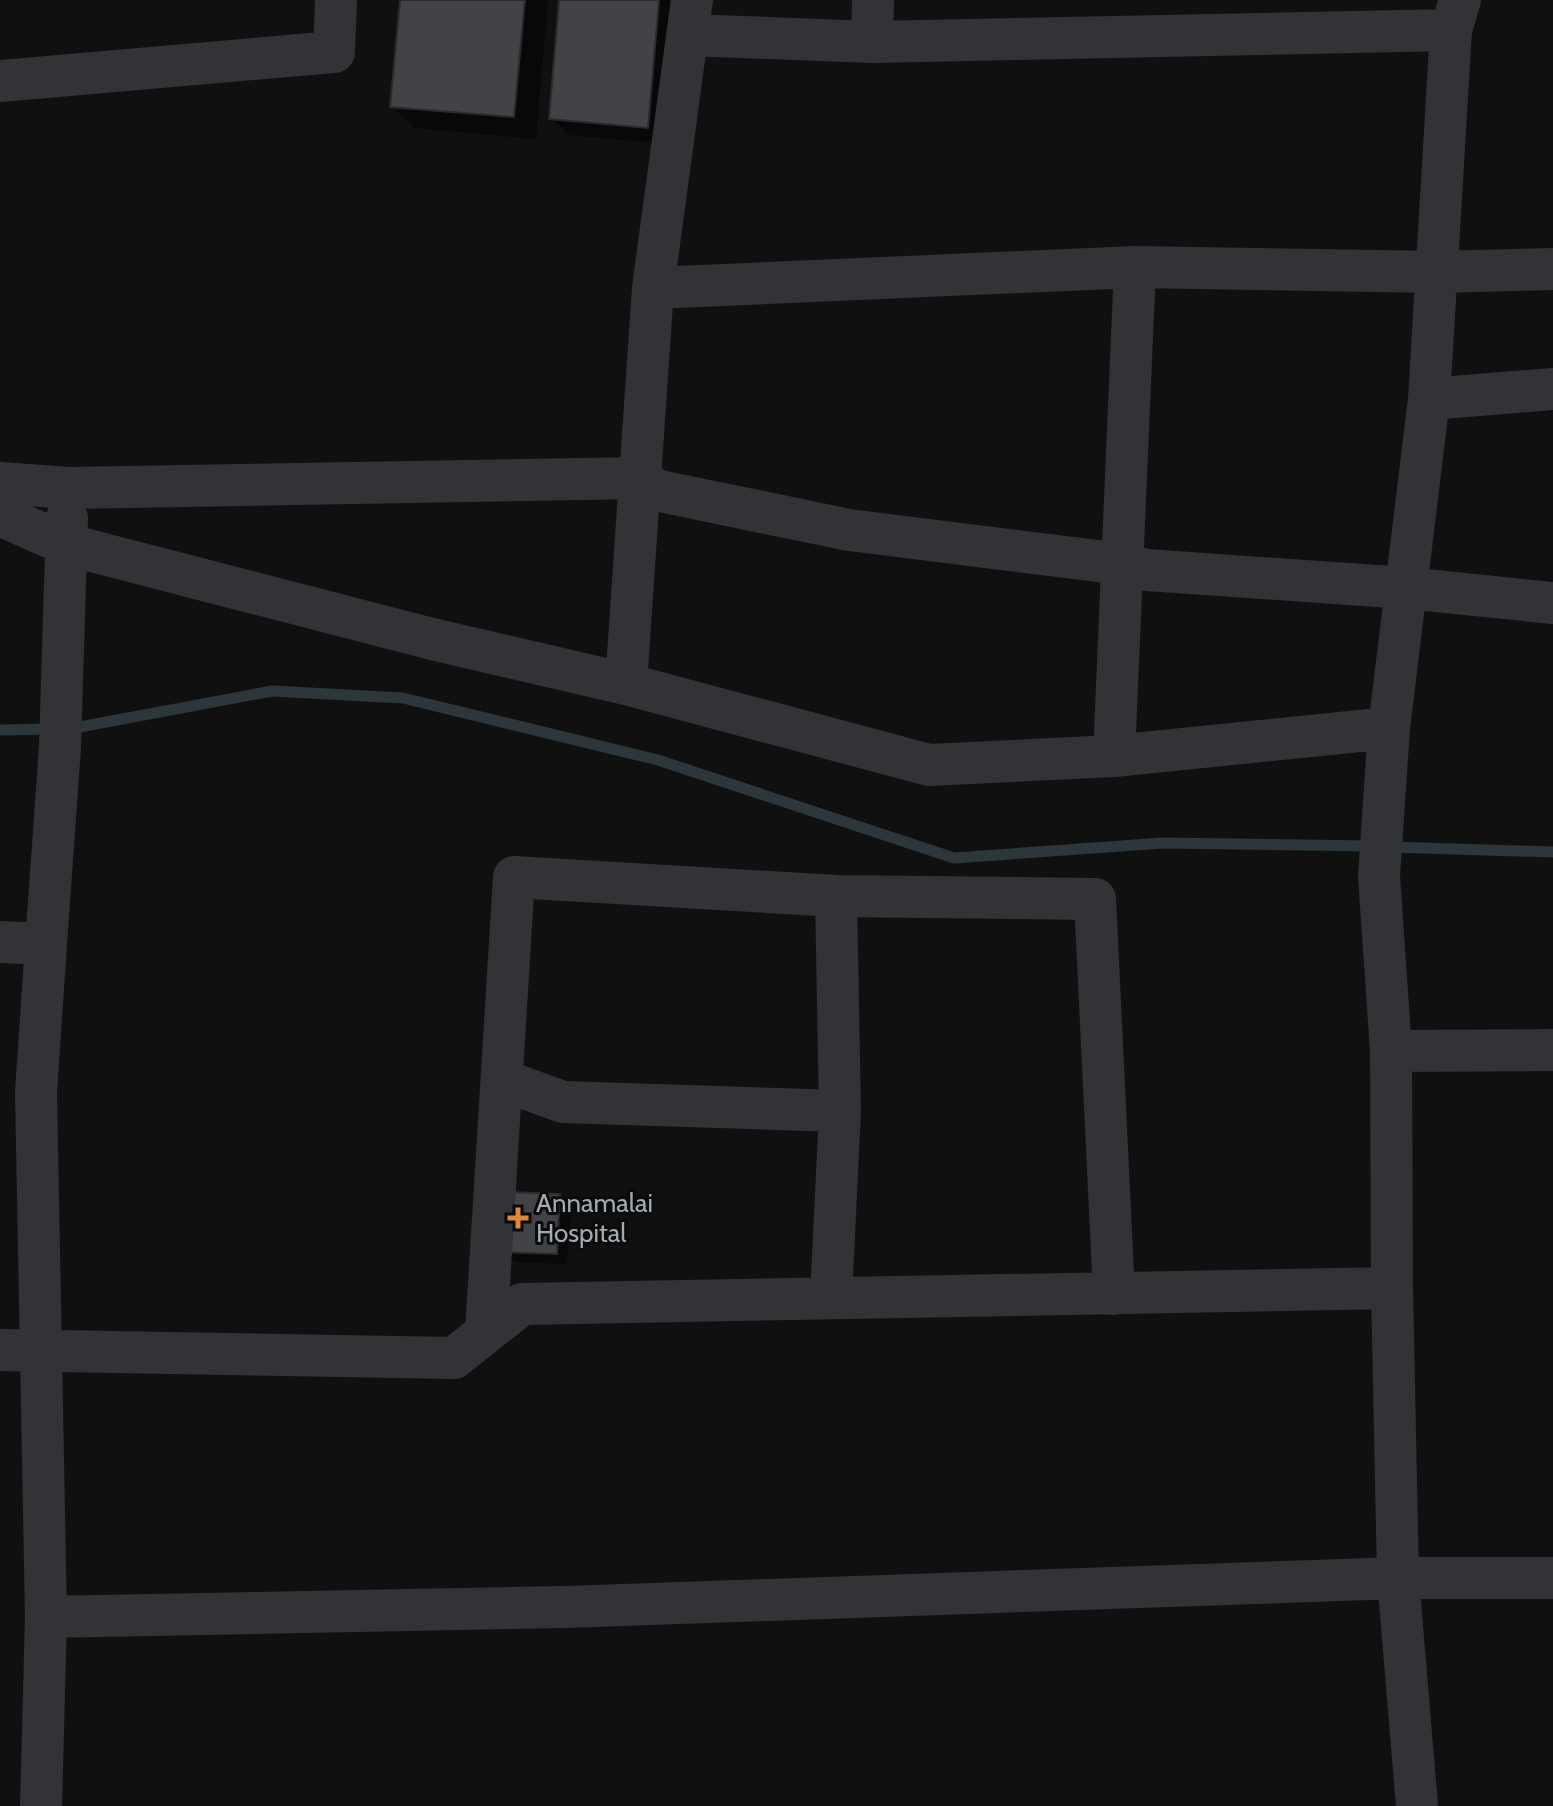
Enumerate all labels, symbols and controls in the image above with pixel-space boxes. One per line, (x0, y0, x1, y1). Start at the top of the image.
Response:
place label: Annamalai Hospital (536, 1187, 653, 1249)
marker: Annamalai Hospital (507, 1207, 529, 1229)

